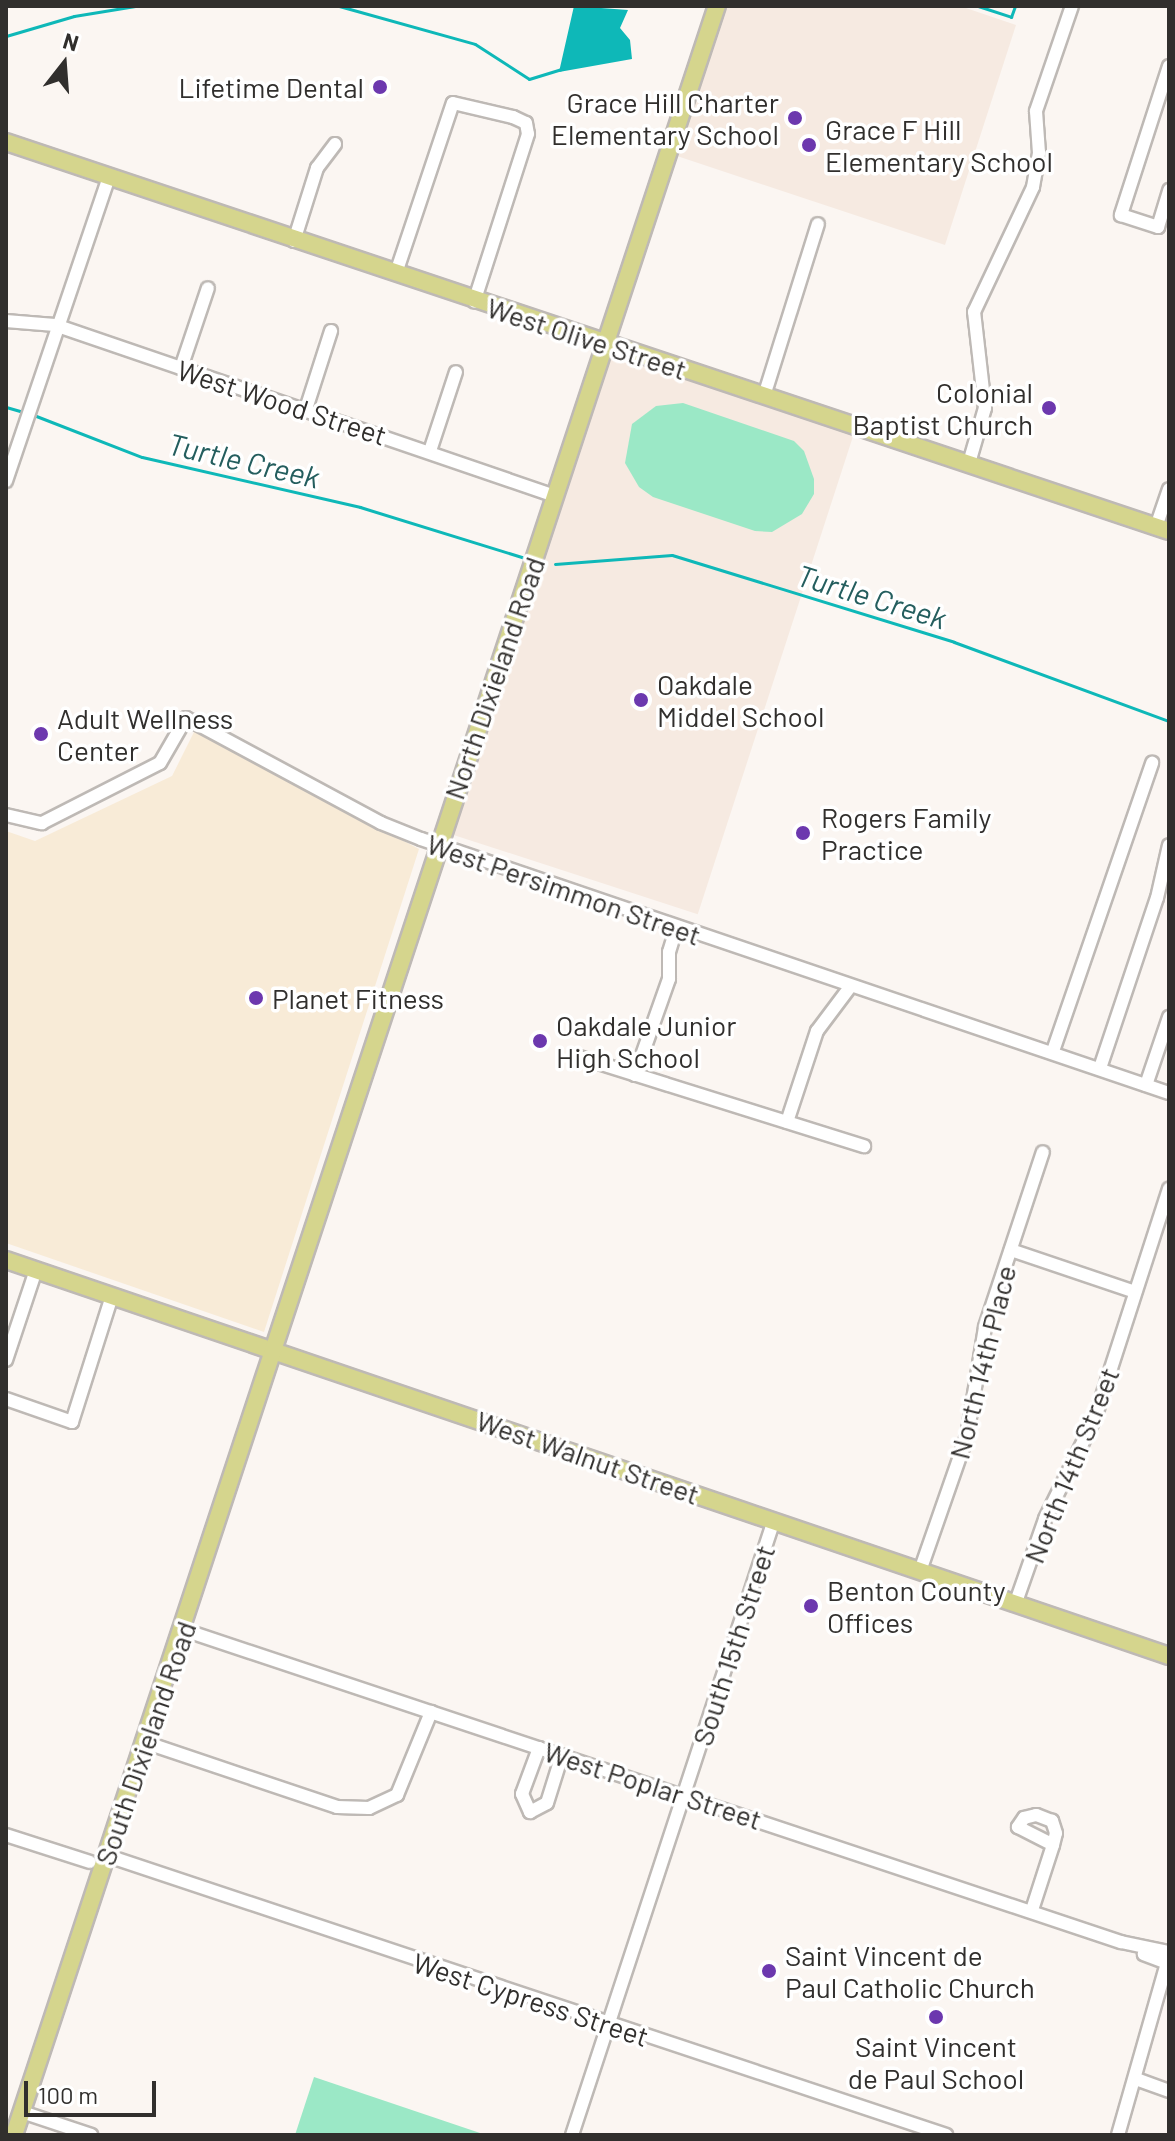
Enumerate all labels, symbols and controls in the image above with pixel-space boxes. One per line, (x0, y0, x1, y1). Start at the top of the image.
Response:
north arrow (24, 24, 104, 104)
text: N (60, 26, 82, 56)
place label: Lifetime Dental (179, 70, 364, 104)
marker: Lifetime Dental (371, 78, 389, 96)
place label: Grace Hill Charter Elementary School (551, 85, 779, 151)
marker: Grace Hill Charter Elementary School (786, 109, 804, 127)
place label: Grace F Hill Elementary School (825, 112, 1053, 178)
marker: Grace F Hill Elementary School (800, 136, 818, 154)
street label: West Olive Street (483, 290, 691, 386)
street label: West Wood Street (173, 352, 391, 452)
place label: Colonial Baptist Church (852, 375, 1033, 441)
marker: Colonial Baptist Church (1040, 399, 1058, 417)
water label: Turtle Creek (165, 425, 323, 495)
street label: North Dixieland Road (437, 552, 551, 804)
water label: Turtle Creek (793, 556, 951, 636)
place label: Oakdale Middel School (657, 667, 824, 733)
marker: Oakdale Middel School (632, 691, 650, 709)
place label: Adult Wellness Center (57, 701, 233, 767)
marker: Adult Wellness Center (32, 725, 50, 743)
place label: Rogers Family Practice (821, 800, 991, 866)
marker: Rogers Family Practice (792, 822, 814, 844)
street label: West Persimmon Street (423, 826, 705, 952)
place label: Planet Fitness (272, 981, 444, 1015)
marker: Planet Fitness (247, 989, 265, 1007)
place label: Oakdale Junior High School (556, 1008, 736, 1074)
marker: Oakdale Junior High School (531, 1032, 549, 1050)
street label: North 14th Place (942, 1262, 1022, 1462)
street label: North 14th Street (1016, 1362, 1126, 1568)
street label: West Walnut Street (472, 1403, 704, 1511)
street label: South 15th Street (685, 1540, 781, 1750)
place label: Benton County Offices (827, 1573, 1006, 1639)
marker: Benton County Offices (802, 1597, 820, 1615)
street label: South Dixieland Road (87, 1617, 203, 1869)
street label: West Poplar Street (540, 1734, 766, 1836)
place label: Saint Vincent de Paul Catholic Church (785, 1938, 1035, 2004)
street label: West Cypress Street (409, 1945, 653, 2053)
marker: Saint Vincent de Paul Catholic Church (760, 1962, 778, 1980)
marker: Saint Vincent de Paul School (927, 2008, 945, 2026)
place label: Saint Vincent de Paul School (848, 2029, 1024, 2095)
scale bar (28, 2065, 160, 2115)
text: 100 m (38, 2080, 98, 2109)

